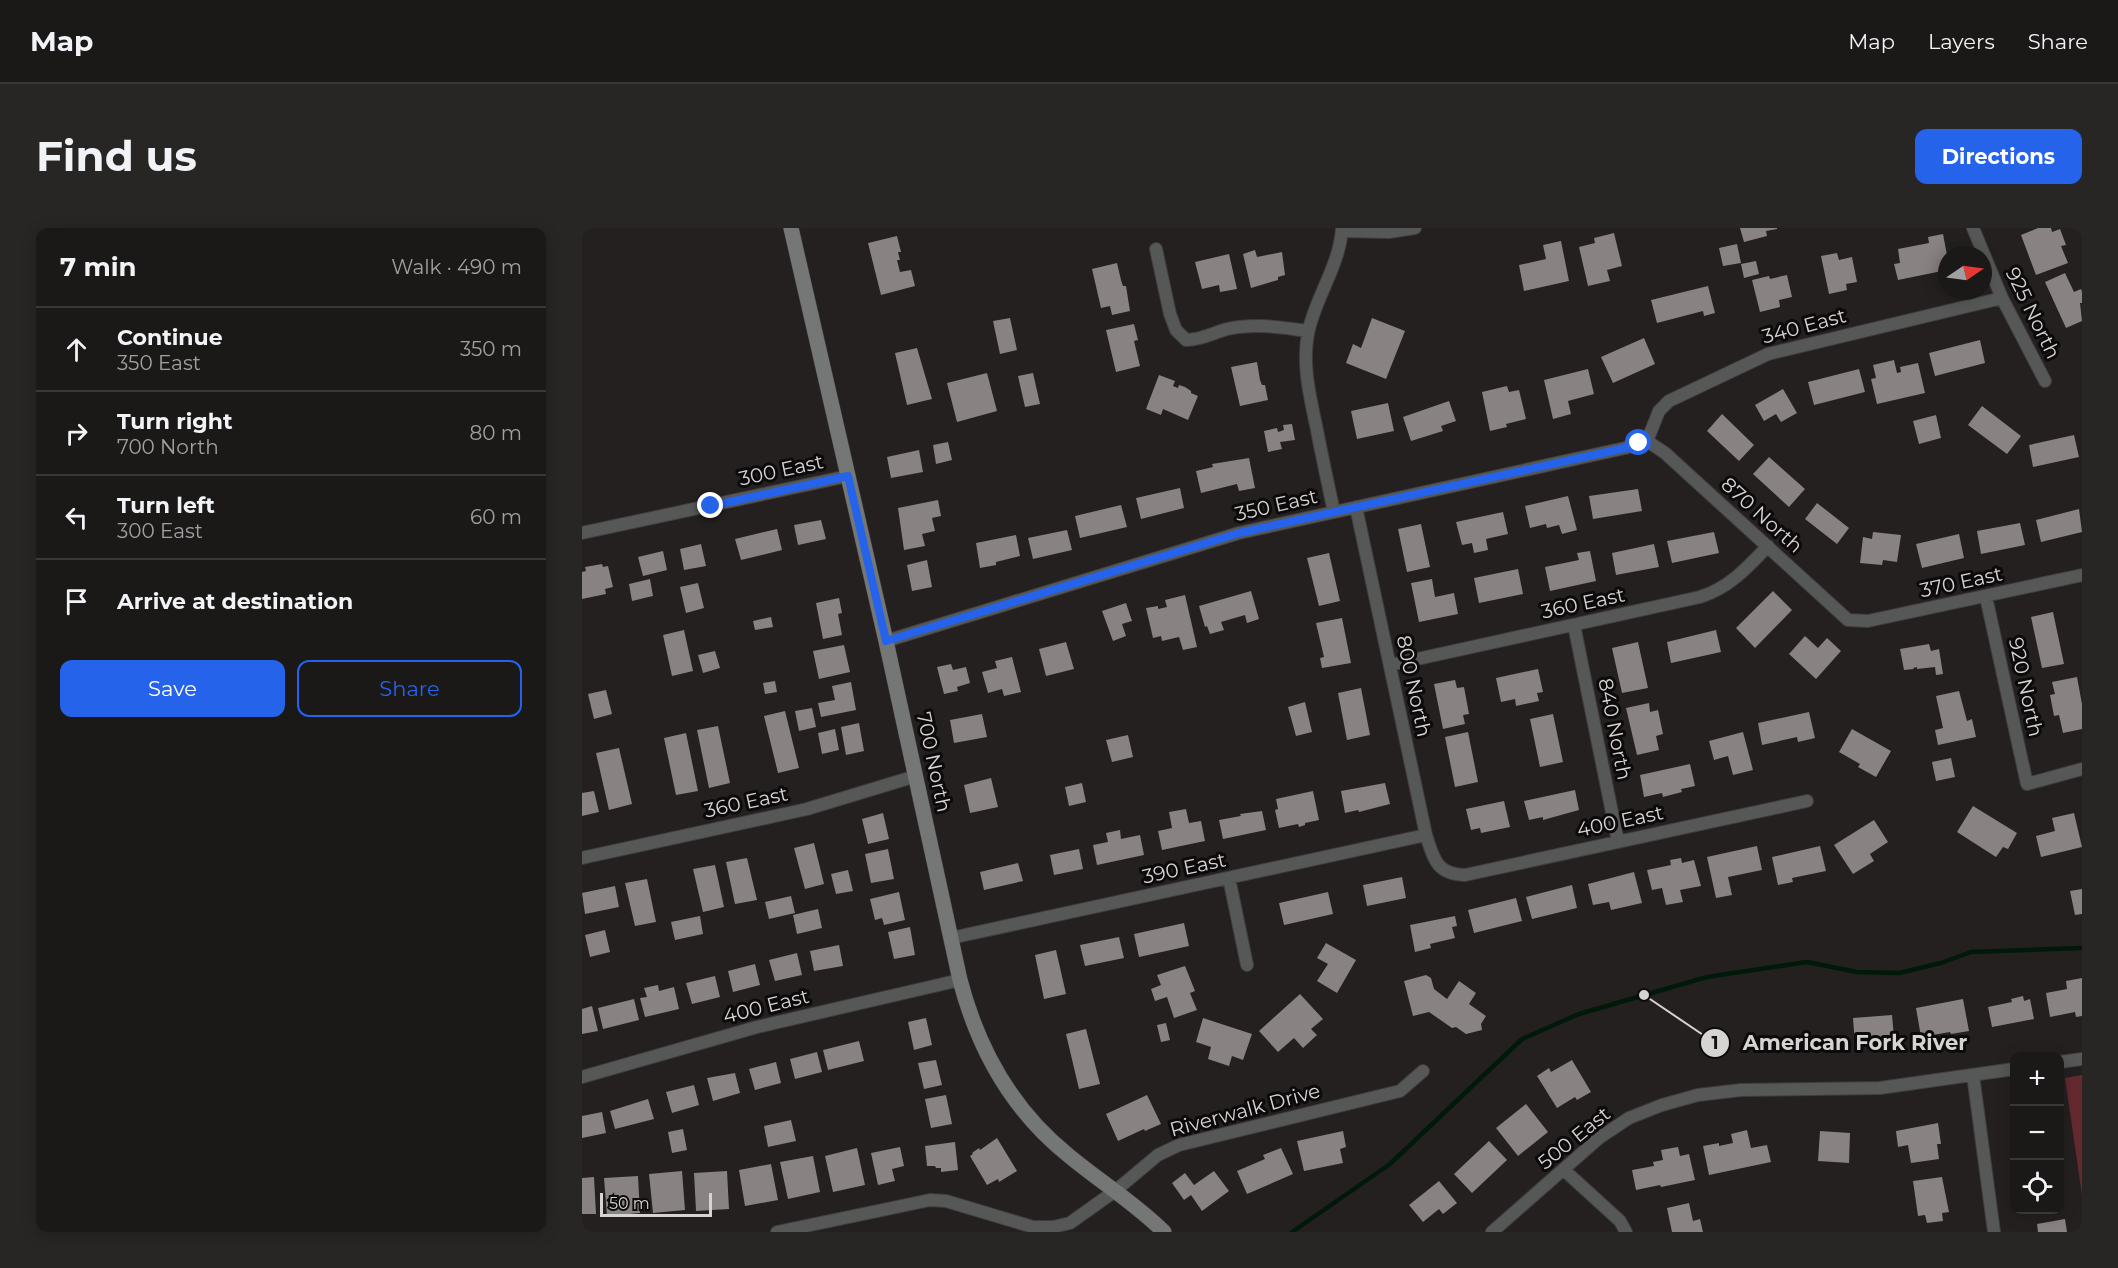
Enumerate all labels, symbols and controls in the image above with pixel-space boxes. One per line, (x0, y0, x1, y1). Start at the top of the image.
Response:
text: Map (30, 24, 93, 58)
text: Map (1848, 29, 1895, 54)
text: Layers (1928, 29, 1995, 54)
text: Share (2028, 29, 2088, 54)
button: Directions (1915, 129, 2082, 184)
text: Find us (36, 130, 197, 182)
north arrow (1938, 246, 1992, 300)
text: 7 min (60, 251, 137, 283)
text: Walk · 490 m (391, 255, 522, 279)
street label: 925 North (2001, 263, 2065, 363)
street label: 340 East (1759, 303, 1849, 349)
text: Continue (117, 324, 223, 351)
icon: ahead (60, 333, 93, 366)
text: 350 m (460, 337, 522, 361)
text: 350 East (117, 351, 201, 375)
text: Turn right (117, 408, 232, 435)
icon: right (60, 417, 93, 450)
text: 80 m (470, 421, 522, 445)
route start (1625, 429, 1651, 455)
text: 700 North (117, 435, 219, 459)
street label: 300 East (736, 449, 826, 491)
street label: 870 North (1716, 472, 1808, 558)
street label: 350 East (1232, 484, 1320, 526)
text: Turn left (117, 492, 215, 519)
route end (697, 492, 723, 518)
icon: left (60, 501, 93, 534)
text: 60 m (470, 505, 522, 529)
text: 300 East (117, 519, 203, 543)
street label: 370 East (1918, 562, 2004, 602)
street label: 360 East (1539, 582, 1627, 624)
icon: arrive (60, 585, 93, 618)
text: Arrive at destination (117, 588, 353, 615)
street label: 800 North (1392, 633, 1436, 739)
street label: 920 North (2004, 635, 2048, 739)
button: Save (60, 660, 285, 717)
button: Share (297, 660, 522, 717)
street label: 840 North (1593, 676, 1637, 782)
street label: 700 North (912, 710, 956, 814)
street label: 360 East (702, 781, 790, 823)
street label: 400 East (1575, 800, 1665, 842)
street label: 390 East (1140, 847, 1228, 889)
street label: 400 East (720, 984, 812, 1028)
callout: American Fork River (1700, 1023, 1979, 1062)
text: American Fork River (1742, 1030, 1967, 1055)
text: 1 (1711, 1032, 1719, 1054)
map controls (2010, 1052, 2064, 1214)
button: + (2010, 1052, 2064, 1106)
street label: Riverwalk Drive (1167, 1078, 1323, 1142)
street label: 500 East (1533, 1102, 1615, 1174)
button: − (2010, 1106, 2064, 1160)
button: locate (2010, 1160, 2064, 1214)
scale bar (600, 1190, 712, 1218)
text: 50 m (609, 1194, 650, 1213)

